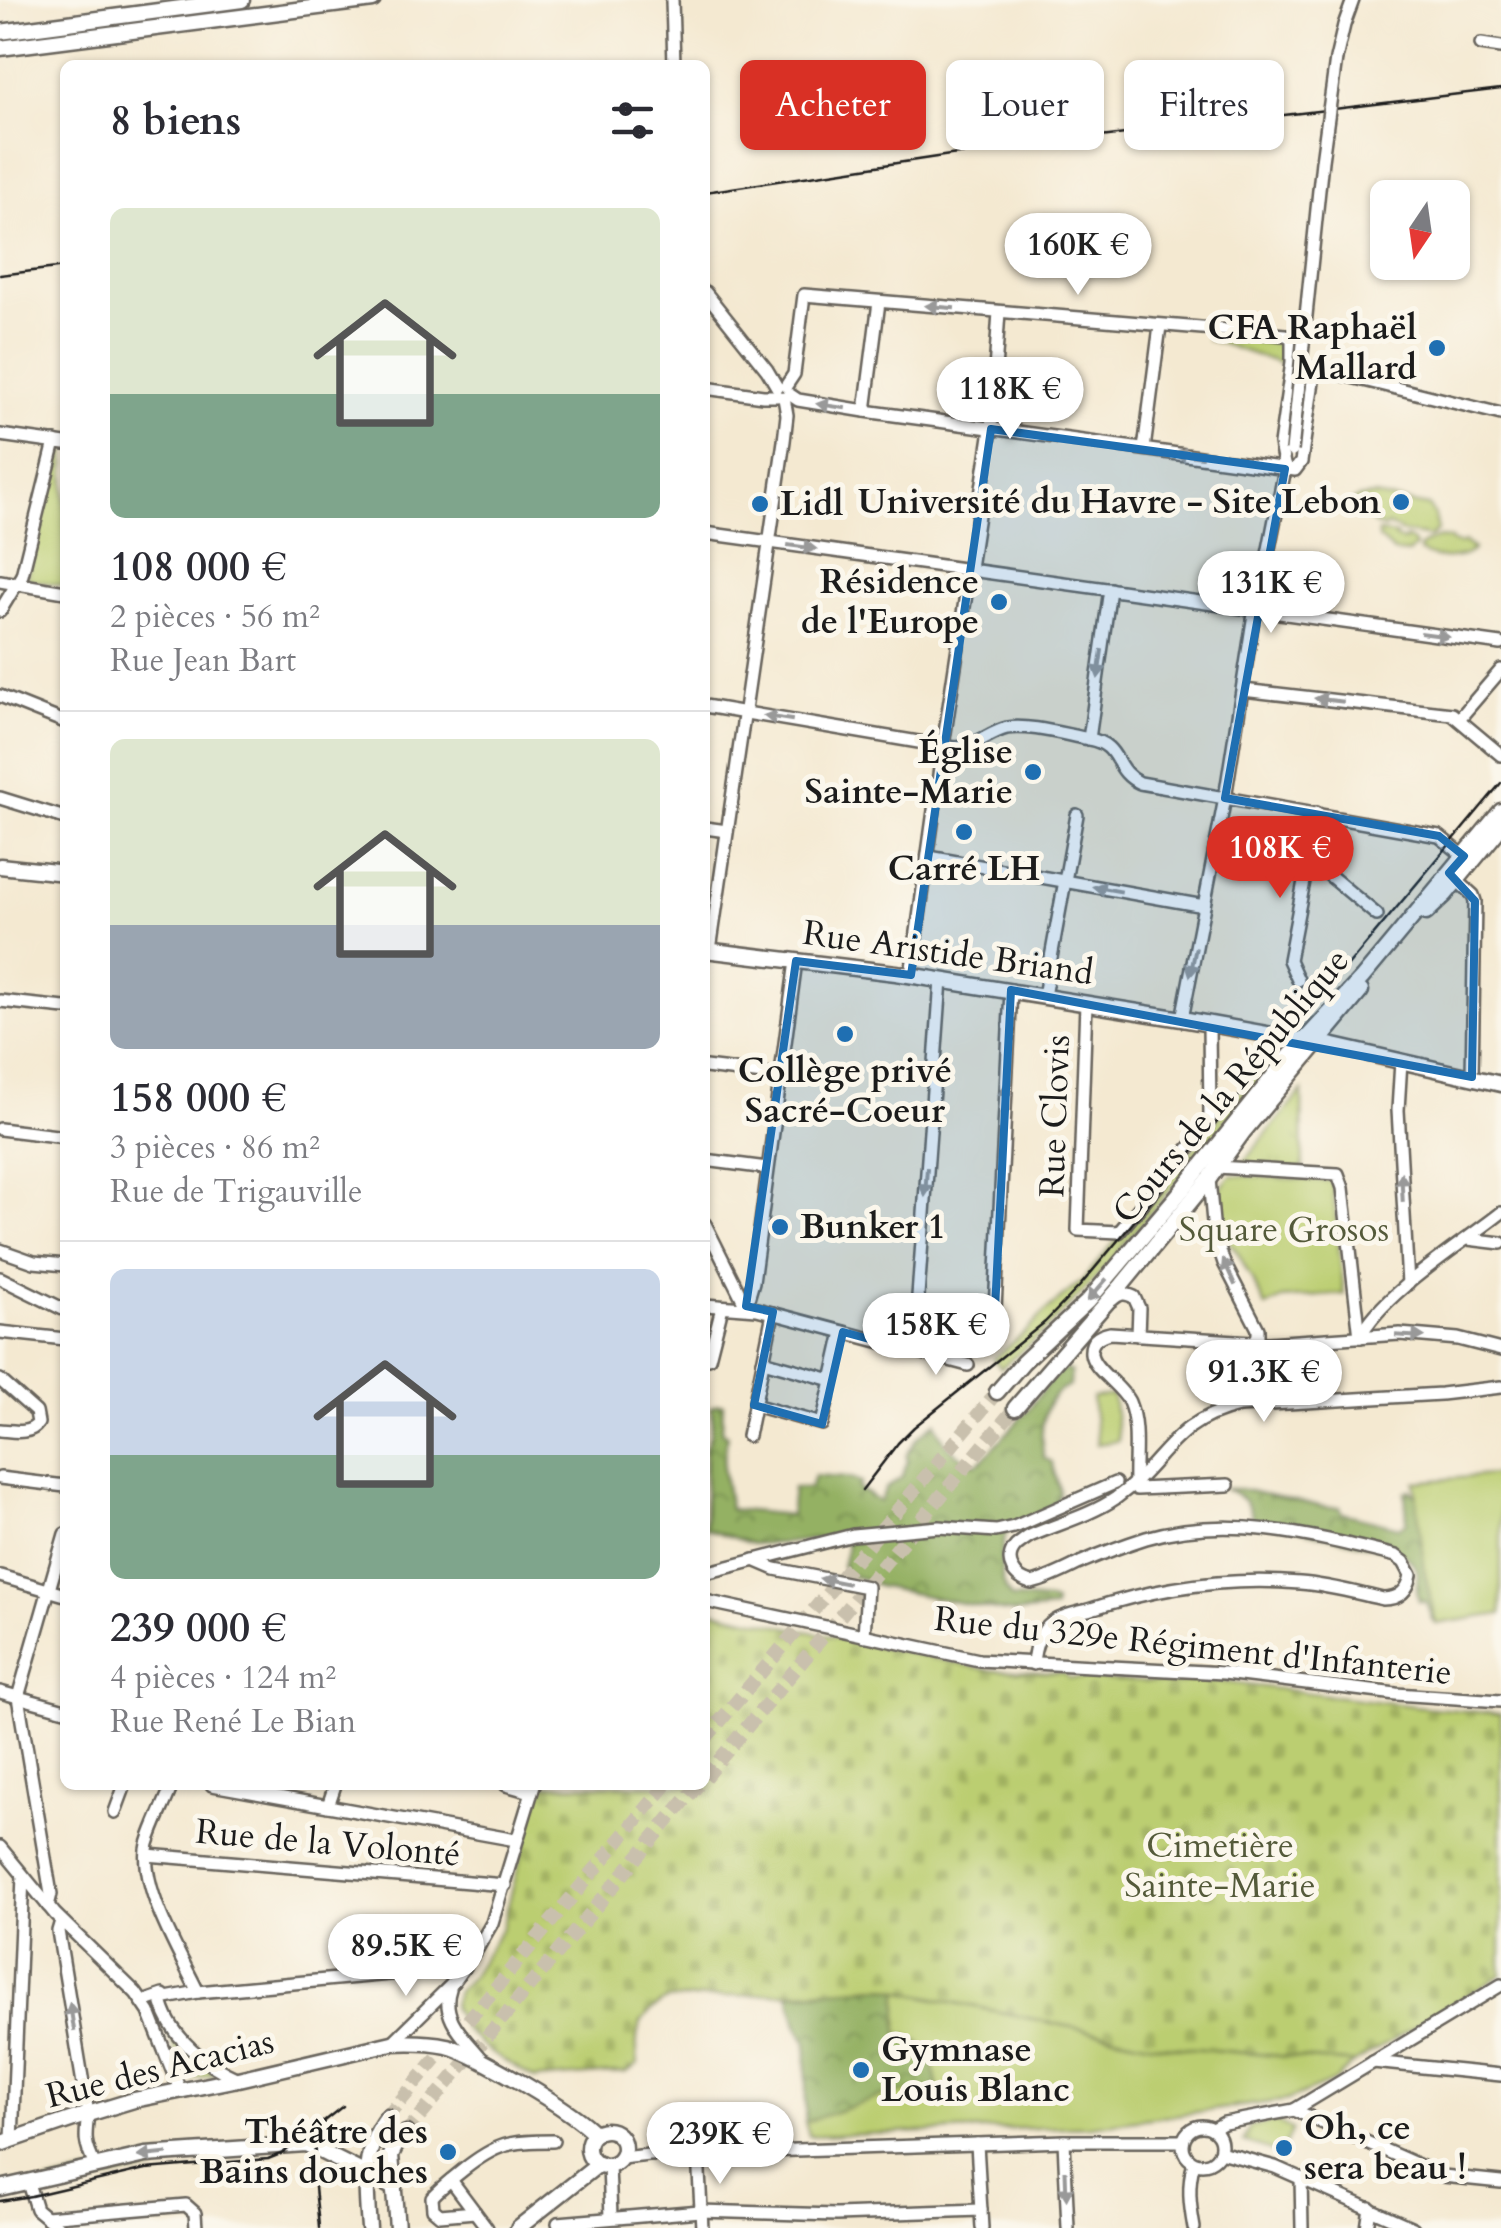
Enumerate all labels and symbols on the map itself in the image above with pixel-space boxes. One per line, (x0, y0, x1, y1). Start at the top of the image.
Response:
north arrow (1370, 180, 1470, 280)
pin: 160K € (997, 213, 1159, 298)
one-way arrow (923, 298, 955, 314)
place label: CFA Raphaël Mallard (1208, 304, 1417, 392)
marker: CFA Raphaël Mallard (1426, 337, 1448, 359)
pin: 118K € (929, 357, 1091, 442)
one-way arrow (815, 397, 847, 413)
one-way arrow (1172, 446, 1203, 462)
place label: Université du Havre - Site Lebon (858, 478, 1382, 526)
place label: Lidl (780, 480, 843, 528)
marker: Université du Havre - Site Lebon (1390, 491, 1412, 513)
marker: Lidl (749, 493, 771, 515)
one-way arrow (786, 539, 818, 555)
pin: 131K € (1190, 551, 1352, 636)
place label: Résidence de l'Europe (801, 558, 979, 646)
marker: Résidence de l'Europe (988, 591, 1010, 613)
one-way arrow (1420, 627, 1452, 643)
one-way arrow (1091, 649, 1107, 680)
one-way arrow (1312, 692, 1344, 708)
one-way arrow (762, 710, 793, 725)
place label: Église Sainte-Marie (804, 728, 1013, 816)
marker: Église Sainte-Marie (1022, 761, 1044, 783)
pin: 108K € (1199, 816, 1361, 901)
marker: Carré LH (953, 821, 975, 843)
place label: Carré LH (888, 845, 1040, 893)
one-way arrow (1091, 881, 1123, 896)
street label: Rue Aristide Briand (800, 909, 1097, 997)
street label: Cours de la République (1102, 938, 1360, 1234)
one-way arrow (1184, 947, 1200, 978)
marker: Collège privé Sacré-Coeur (834, 1023, 856, 1045)
street label: Rue Clovis (1028, 1034, 1082, 1198)
place label: Collège privé Sacré-Coeur (738, 1047, 952, 1135)
one-way arrow (997, 1082, 1013, 1114)
one-way arrow (918, 1166, 934, 1198)
one-way arrow (1394, 1171, 1410, 1203)
place label: Bunker 1 (800, 1203, 946, 1251)
park label: Square Grosos (1179, 1206, 1389, 1254)
marker: Bunker 1 (769, 1216, 791, 1238)
one-way arrow (1221, 1257, 1238, 1286)
one-way arrow (1086, 1277, 1108, 1302)
pin: 158K € (855, 1293, 1017, 1378)
one-way arrow (1394, 1328, 1426, 1344)
pin: 91.3K € (1172, 1340, 1356, 1425)
one-way arrow (818, 1572, 849, 1588)
street label: Rue du 329e Régiment d'Infanterie (932, 1595, 1454, 1697)
street label: Rue de la Volonté (194, 1808, 462, 1878)
park label: Cimetière Sainte-Marie (1124, 1822, 1316, 1910)
pin: 89.5K € (314, 1914, 498, 1999)
one-way arrow (64, 2001, 79, 2033)
street label: Rue des Acacias (41, 2018, 279, 2120)
place label: Gymnase Louis Blanc (881, 2026, 1070, 2114)
marker: Gymnase Louis Blanc (850, 2059, 872, 2081)
pin: 239K € (639, 2102, 801, 2187)
place label: Oh, ce sera beau ! (1304, 2104, 1467, 2192)
place label: Théâtre des Bains douches (199, 2108, 428, 2196)
marker: Oh, ce sera beau ! (1273, 2137, 1295, 2159)
marker: Théâtre des Bains douches (437, 2141, 459, 2163)
one-way arrow (137, 2147, 168, 2163)
one-way arrow (1058, 2169, 1074, 2201)

